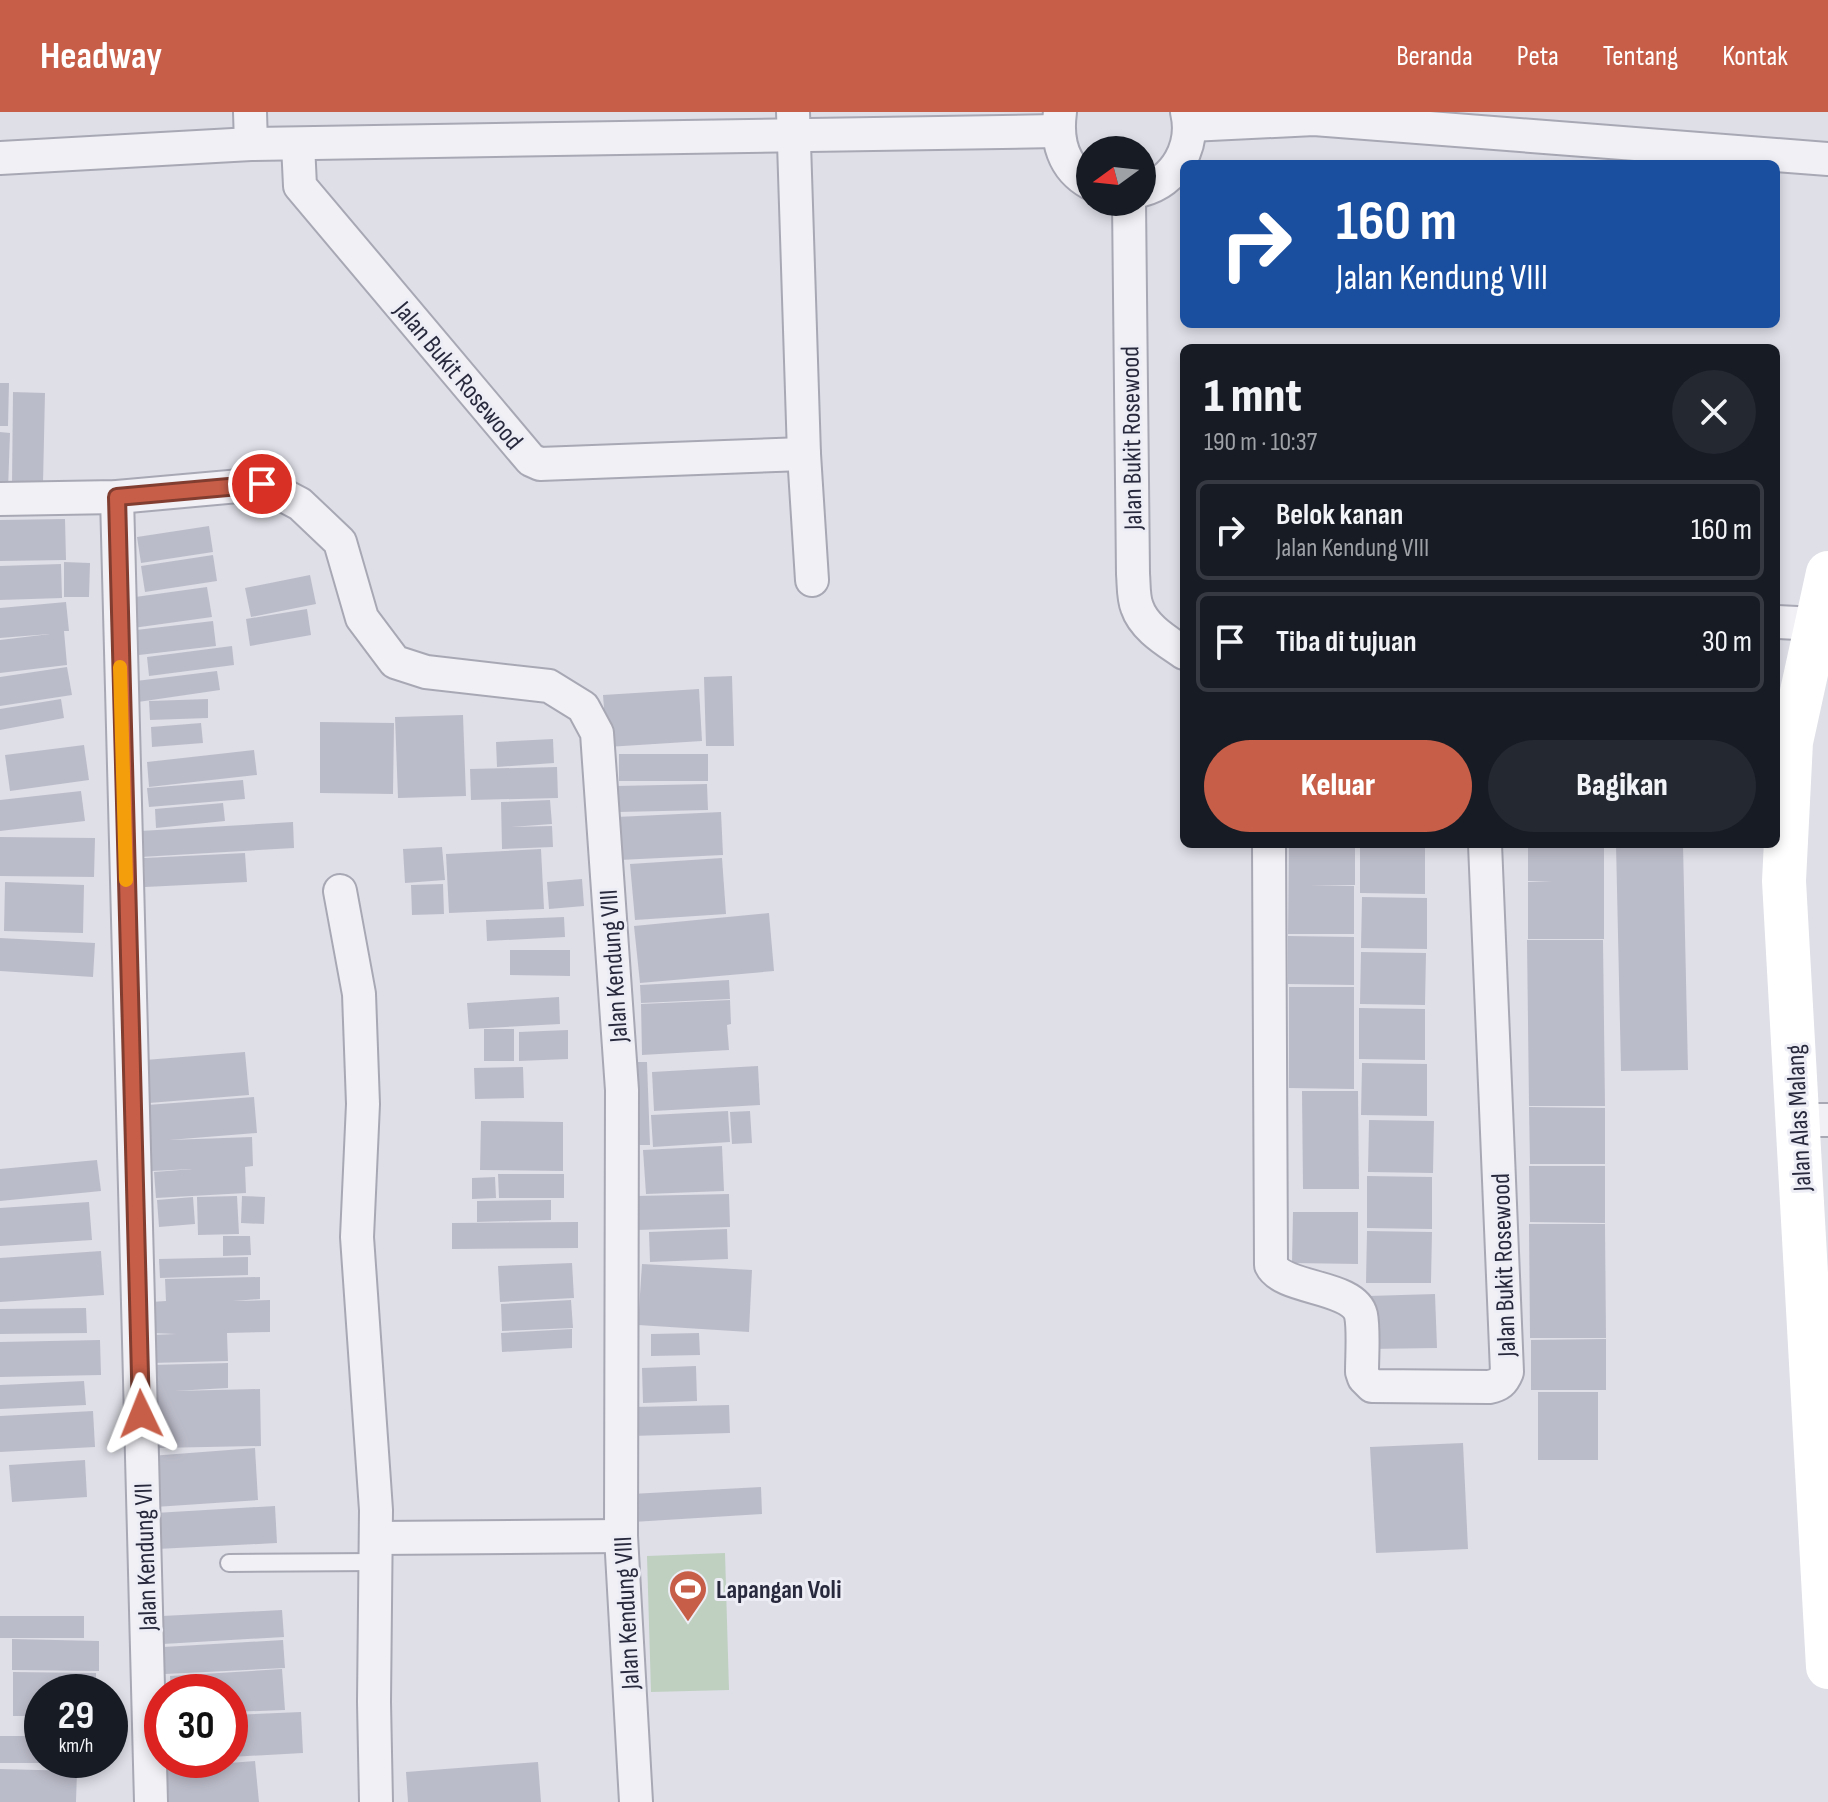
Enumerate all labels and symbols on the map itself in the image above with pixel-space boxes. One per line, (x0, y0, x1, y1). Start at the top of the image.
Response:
north arrow (1076, 136, 1156, 216)
street label: Jalan Bukit Rosewood (386, 295, 529, 456)
street label: Jalan Bukit Rosewood (1115, 346, 1150, 531)
pin (228, 450, 296, 518)
street label: Jalan Kendung VIII (594, 888, 635, 1044)
street label: Jalan Alas Malang (1780, 1044, 1819, 1193)
street label: Jalan Bukit Rosewood (1486, 1173, 1523, 1358)
position arrow (99, 1372, 183, 1456)
street label: Jalan Kendung VII (128, 1483, 165, 1632)
street label: Jalan Kendung VIII (608, 1536, 647, 1691)
sports icon: Lapangan Voli (667, 1568, 709, 1623)
place label: Lapangan Voli (716, 1575, 841, 1606)
speed limit sign: 30 (144, 1674, 248, 1778)

